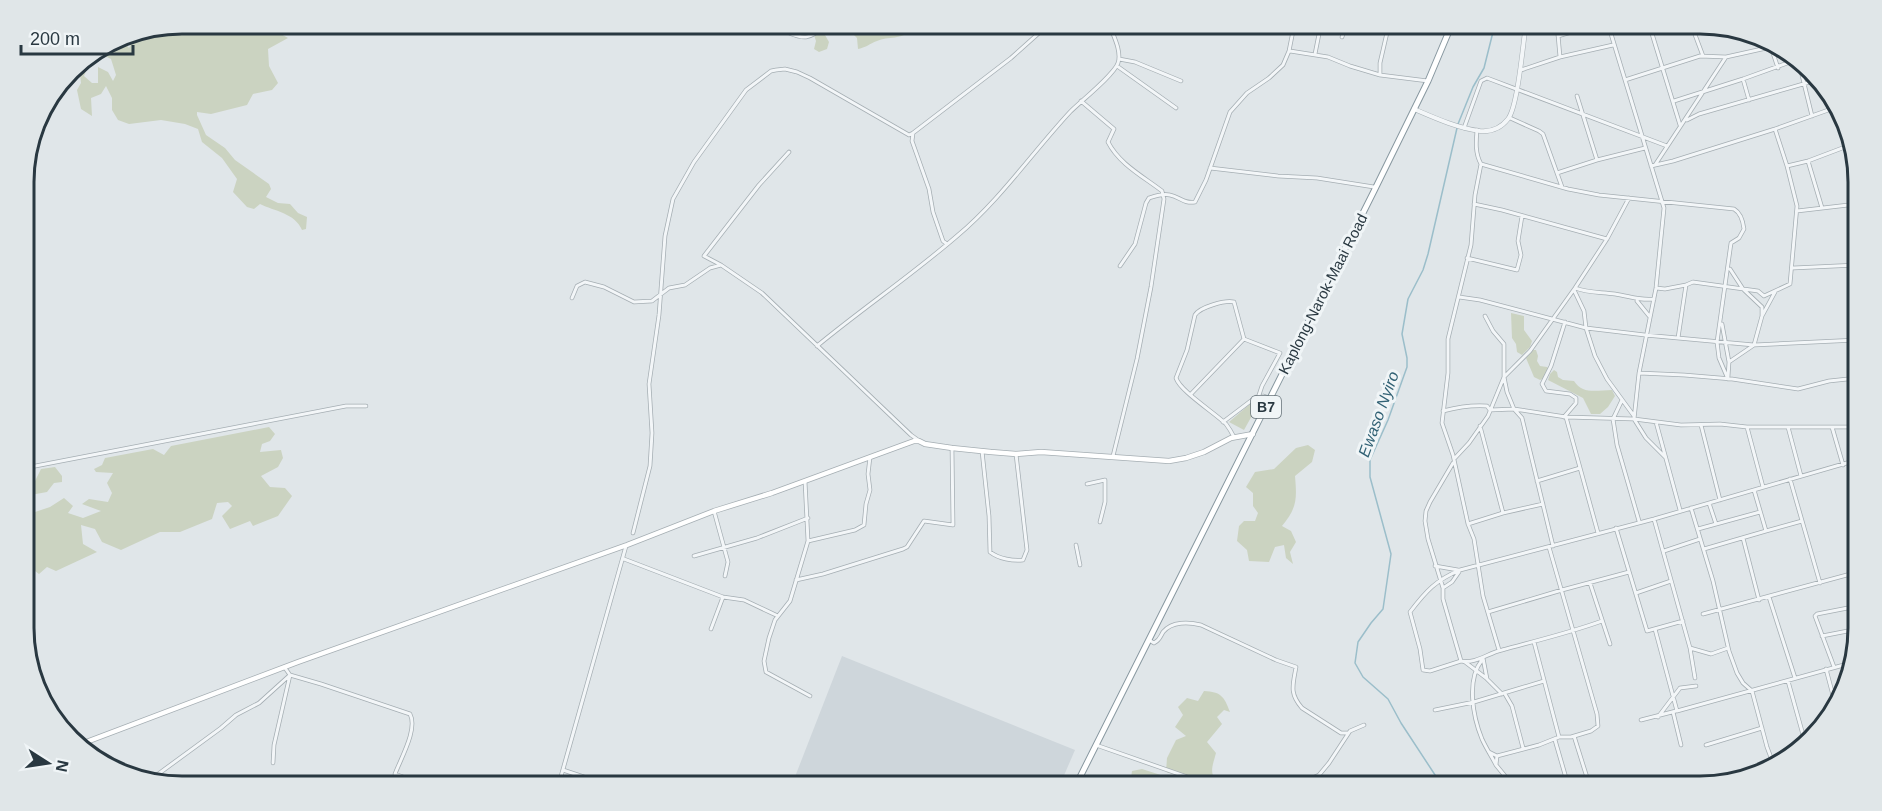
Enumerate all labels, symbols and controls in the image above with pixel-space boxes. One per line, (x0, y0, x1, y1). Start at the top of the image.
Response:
scale bar (21, 18, 134, 56)
text: 200 m (30, 29, 80, 49)
street label: Kaplong-Narok-Maai Road (1275, 211, 1370, 377)
water label: Ewaso Nyiro (1355, 369, 1402, 459)
road number: B7 (1251, 396, 1281, 418)
north arrow (18, 733, 78, 793)
text: N (53, 759, 72, 773)

